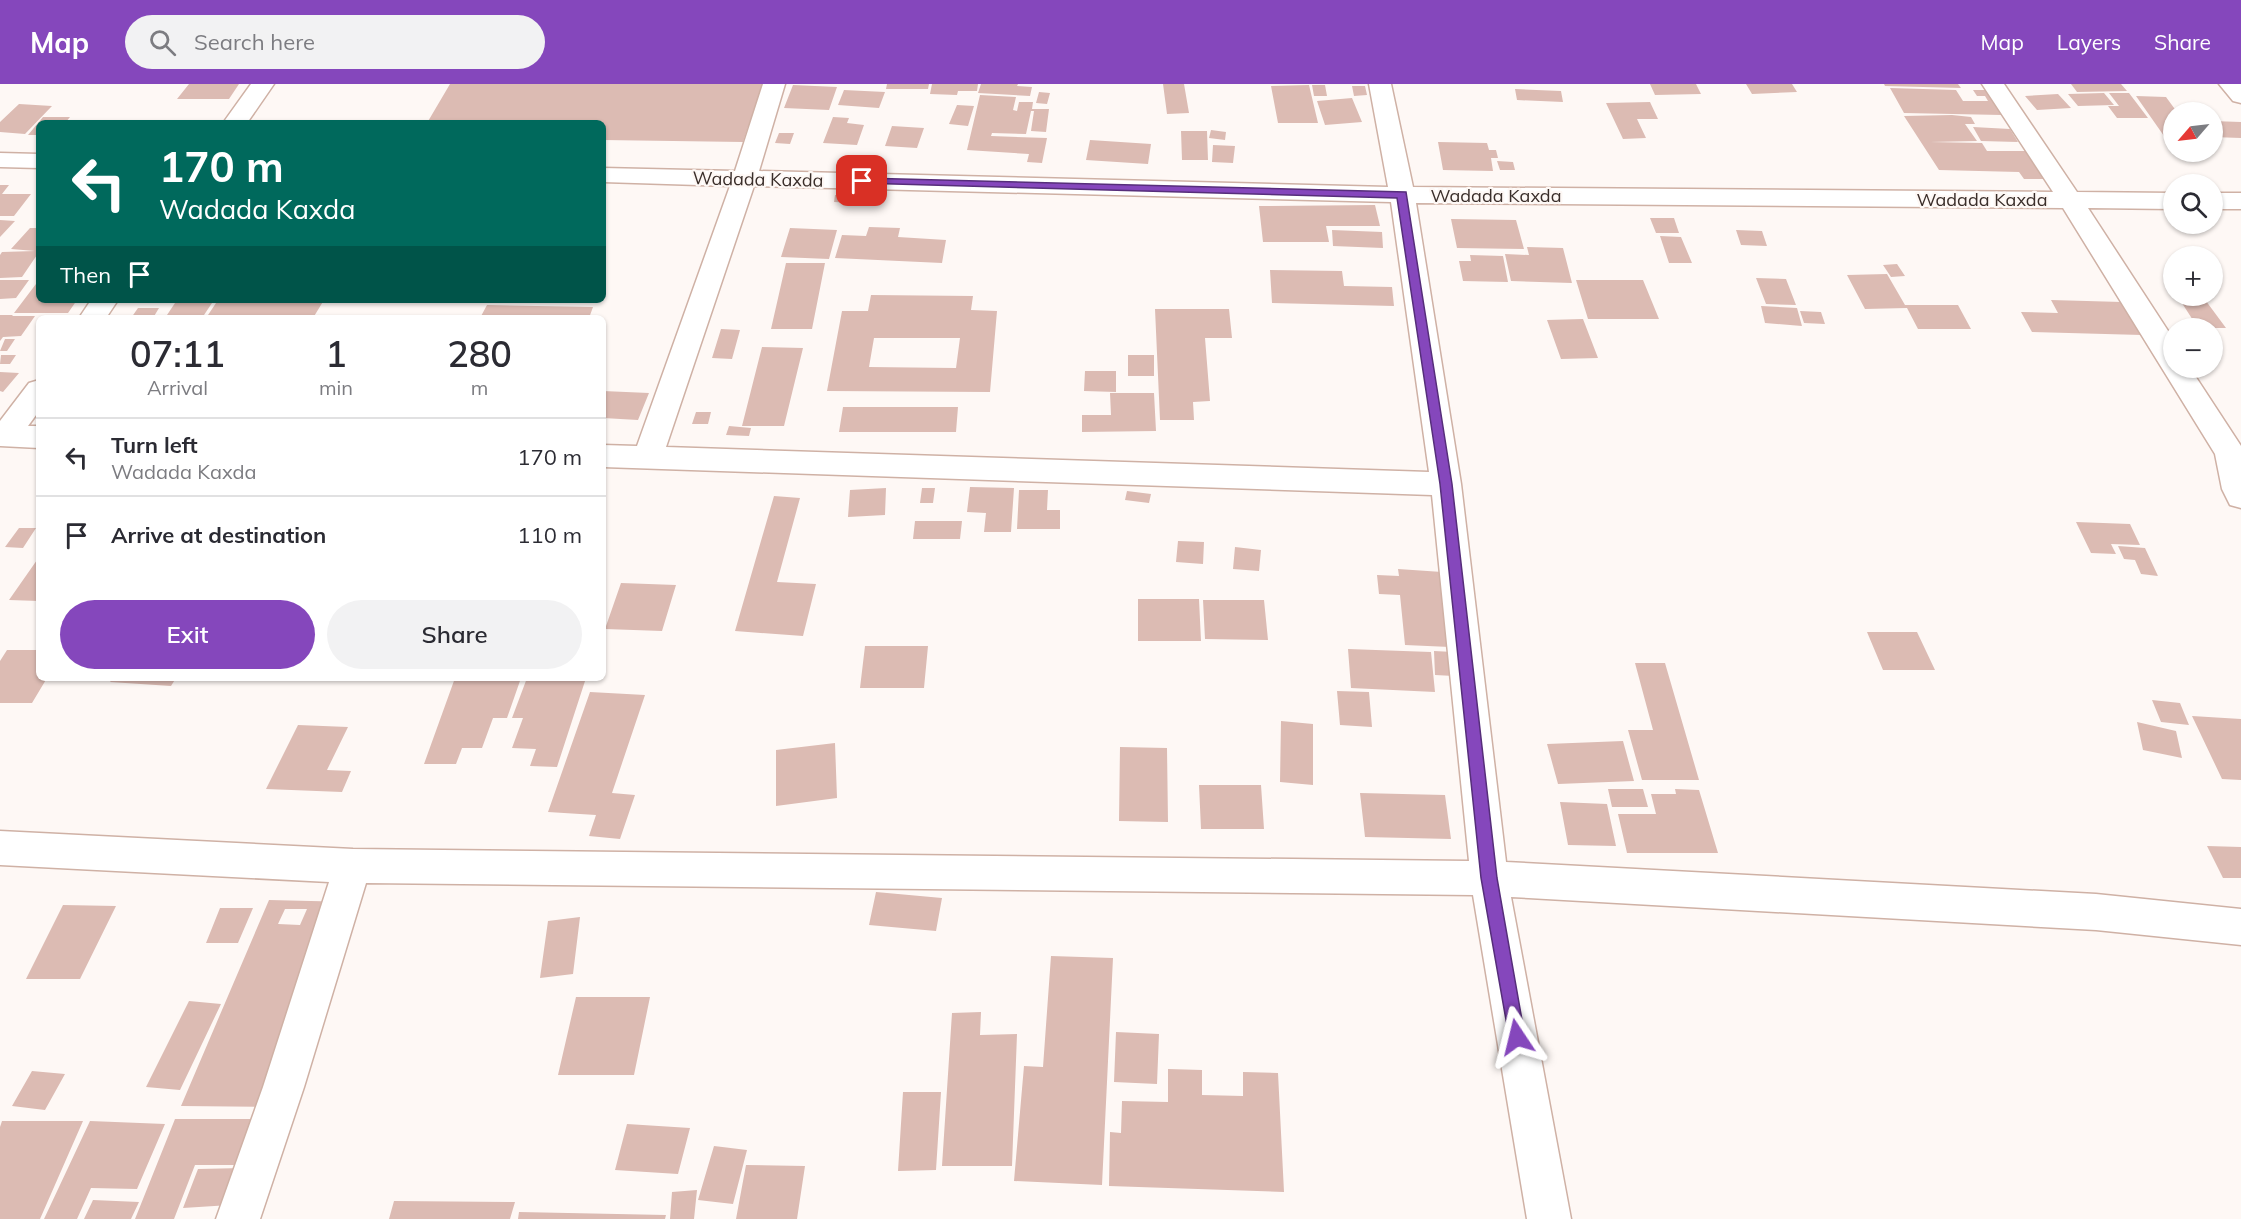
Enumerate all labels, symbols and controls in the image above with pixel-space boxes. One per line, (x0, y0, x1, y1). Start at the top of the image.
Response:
search box (125, 15, 545, 69)
text: Map (30, 25, 89, 60)
icon: search (146, 26, 179, 59)
text: Search here (194, 28, 315, 56)
text: Map (1981, 29, 2024, 55)
text: Layers (2057, 29, 2121, 55)
text: Share (2154, 29, 2211, 55)
north arrow (2163, 102, 2223, 162)
map controls (2163, 102, 2223, 378)
text: 170 m (159, 140, 284, 193)
icon: left (60, 144, 138, 222)
pin (836, 155, 887, 206)
icon: arrive (845, 164, 878, 197)
street label: Wadada Kaxda (692, 166, 824, 192)
button: search (2163, 174, 2223, 234)
street label: Wadada Kaxda (1431, 184, 1561, 207)
street label: Wadada Kaxda (1917, 188, 2047, 211)
text: Wadada Kaxda (159, 192, 355, 226)
button: + (2163, 246, 2223, 306)
icon: arrive (123, 258, 156, 291)
text: Then (60, 261, 111, 289)
button: − (2163, 318, 2223, 378)
text: 07:11 (130, 331, 225, 376)
text: 1 (325, 331, 347, 376)
text: 280 (447, 331, 512, 376)
text: Arrival (147, 375, 208, 400)
text: min (319, 375, 353, 400)
text: m (471, 375, 488, 400)
text: Turn left (111, 431, 198, 459)
icon: left (60, 441, 93, 474)
text: 170 m (517, 443, 582, 471)
text: Wadada Kaxda (111, 459, 256, 484)
icon: arrive (60, 519, 93, 552)
text: Arrive at destination (111, 521, 326, 549)
text: 110 m (517, 521, 582, 549)
button: Exit (60, 600, 315, 669)
button: Share (327, 600, 582, 669)
position arrow (1485, 1005, 1549, 1069)

